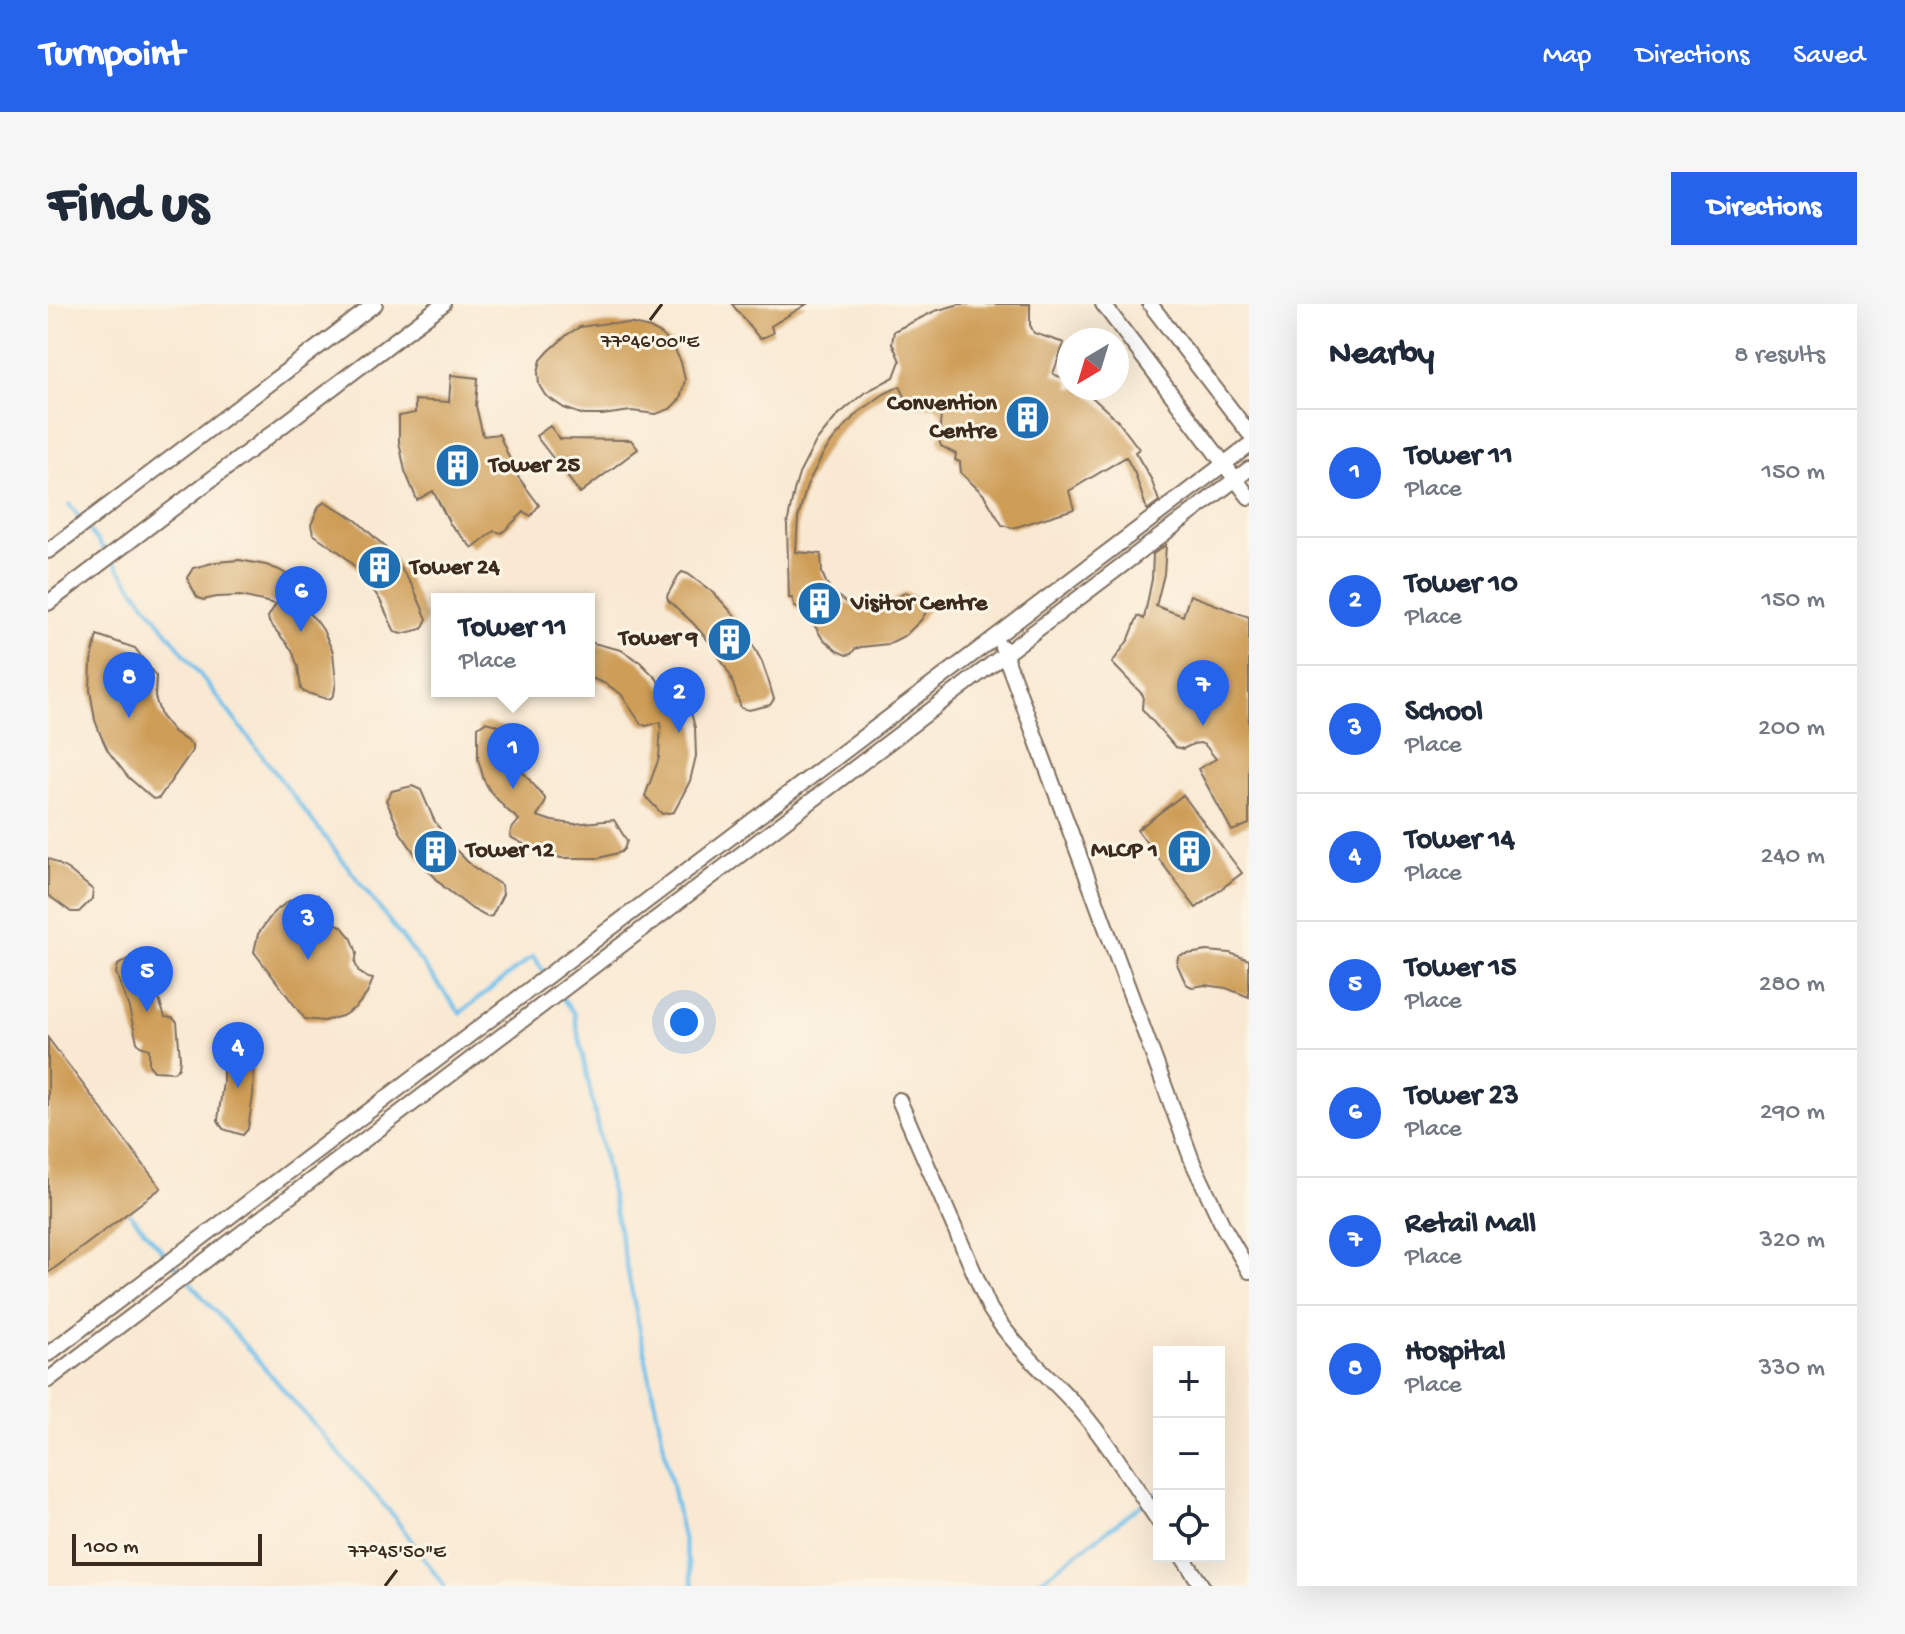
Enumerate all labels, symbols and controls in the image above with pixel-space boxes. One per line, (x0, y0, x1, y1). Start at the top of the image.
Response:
text: Turnpoint (40, 34, 184, 78)
text: Map (1543, 40, 1591, 73)
text: Directions (1635, 40, 1749, 73)
text: Saved (1793, 40, 1865, 73)
button: Directions (1671, 172, 1857, 245)
text: Find us (48, 175, 208, 241)
north arrow (1057, 328, 1129, 400)
text: 77°46'00"E (600, 332, 701, 355)
text: Nearby (1329, 336, 1434, 376)
text: 8 results (1734, 341, 1825, 372)
place label: Convention Centre (887, 390, 999, 447)
building icon: Convention Centre (1004, 394, 1052, 442)
text: Tower 11 (1405, 440, 1513, 475)
building icon: Tower 25 (434, 442, 482, 490)
place label: Tower 25 (487, 452, 581, 481)
text: 1 (1350, 458, 1360, 489)
text: 150 m (1761, 458, 1825, 489)
text: Place (1405, 475, 1462, 506)
building icon: Tower 24 (355, 544, 403, 592)
place label: Tower 24 (408, 554, 501, 583)
pin: 6 (275, 566, 327, 632)
text: Tower 10 (1405, 568, 1518, 603)
building icon: Visitor Centre (796, 580, 844, 628)
text: 2 (1349, 586, 1361, 617)
text: 150 m (1761, 586, 1825, 617)
place label: Visitor Centre (850, 590, 989, 619)
popup (431, 593, 595, 697)
text: Place (1405, 603, 1462, 634)
text: Tower 11 (459, 612, 567, 647)
building icon: Tower 9 (705, 615, 753, 663)
place label: Tower 9 (617, 625, 698, 654)
text: Place (459, 647, 516, 678)
pin: 8 (103, 652, 155, 718)
pin: 7 (1177, 660, 1229, 726)
pin: 2 (653, 667, 705, 733)
text: School (1405, 696, 1483, 731)
text: 3 (1348, 714, 1362, 745)
text: 200 m (1758, 714, 1825, 745)
pin: 1 (487, 723, 539, 789)
text: Place (1405, 731, 1462, 762)
text: Tower 14 (1405, 824, 1515, 859)
building icon: Tower 12 (411, 827, 459, 875)
building icon: MLCP 1 (1165, 827, 1213, 875)
place label: Tower 12 (464, 837, 555, 866)
place label: MLCP 1 (1091, 837, 1158, 866)
text: 4 (1349, 842, 1361, 873)
text: 240 m (1761, 842, 1825, 873)
text: Place (1405, 859, 1462, 890)
pin: 3 (282, 894, 334, 960)
pin: 5 (121, 946, 173, 1012)
text: Tower 15 (1405, 952, 1516, 987)
text: 5 (1348, 970, 1362, 1001)
text: 280 m (1759, 970, 1825, 1001)
text: Place (1405, 987, 1462, 1018)
your location (664, 1002, 704, 1042)
pin: 4 (212, 1022, 264, 1088)
text: Tower 23 (1405, 1080, 1519, 1115)
text: 6 (1348, 1098, 1362, 1129)
text: 290 m (1760, 1098, 1825, 1129)
text: Place (1405, 1115, 1462, 1146)
text: Retail Mall (1405, 1208, 1536, 1243)
text: 7 (1348, 1226, 1362, 1257)
text: 320 m (1759, 1226, 1825, 1257)
text: Place (1405, 1243, 1462, 1274)
text: Hospital (1405, 1336, 1506, 1371)
map controls (1153, 1346, 1225, 1562)
button: + (1153, 1346, 1225, 1418)
text: 8 (1348, 1354, 1362, 1385)
text: 330 m (1759, 1354, 1825, 1385)
text: Place (1405, 1371, 1462, 1402)
button: − (1153, 1418, 1225, 1490)
button: locate (1153, 1490, 1225, 1562)
scale bar (72, 1530, 262, 1566)
text: 100 m (84, 1535, 139, 1561)
text: 77°45'50"E (347, 1542, 447, 1565)

